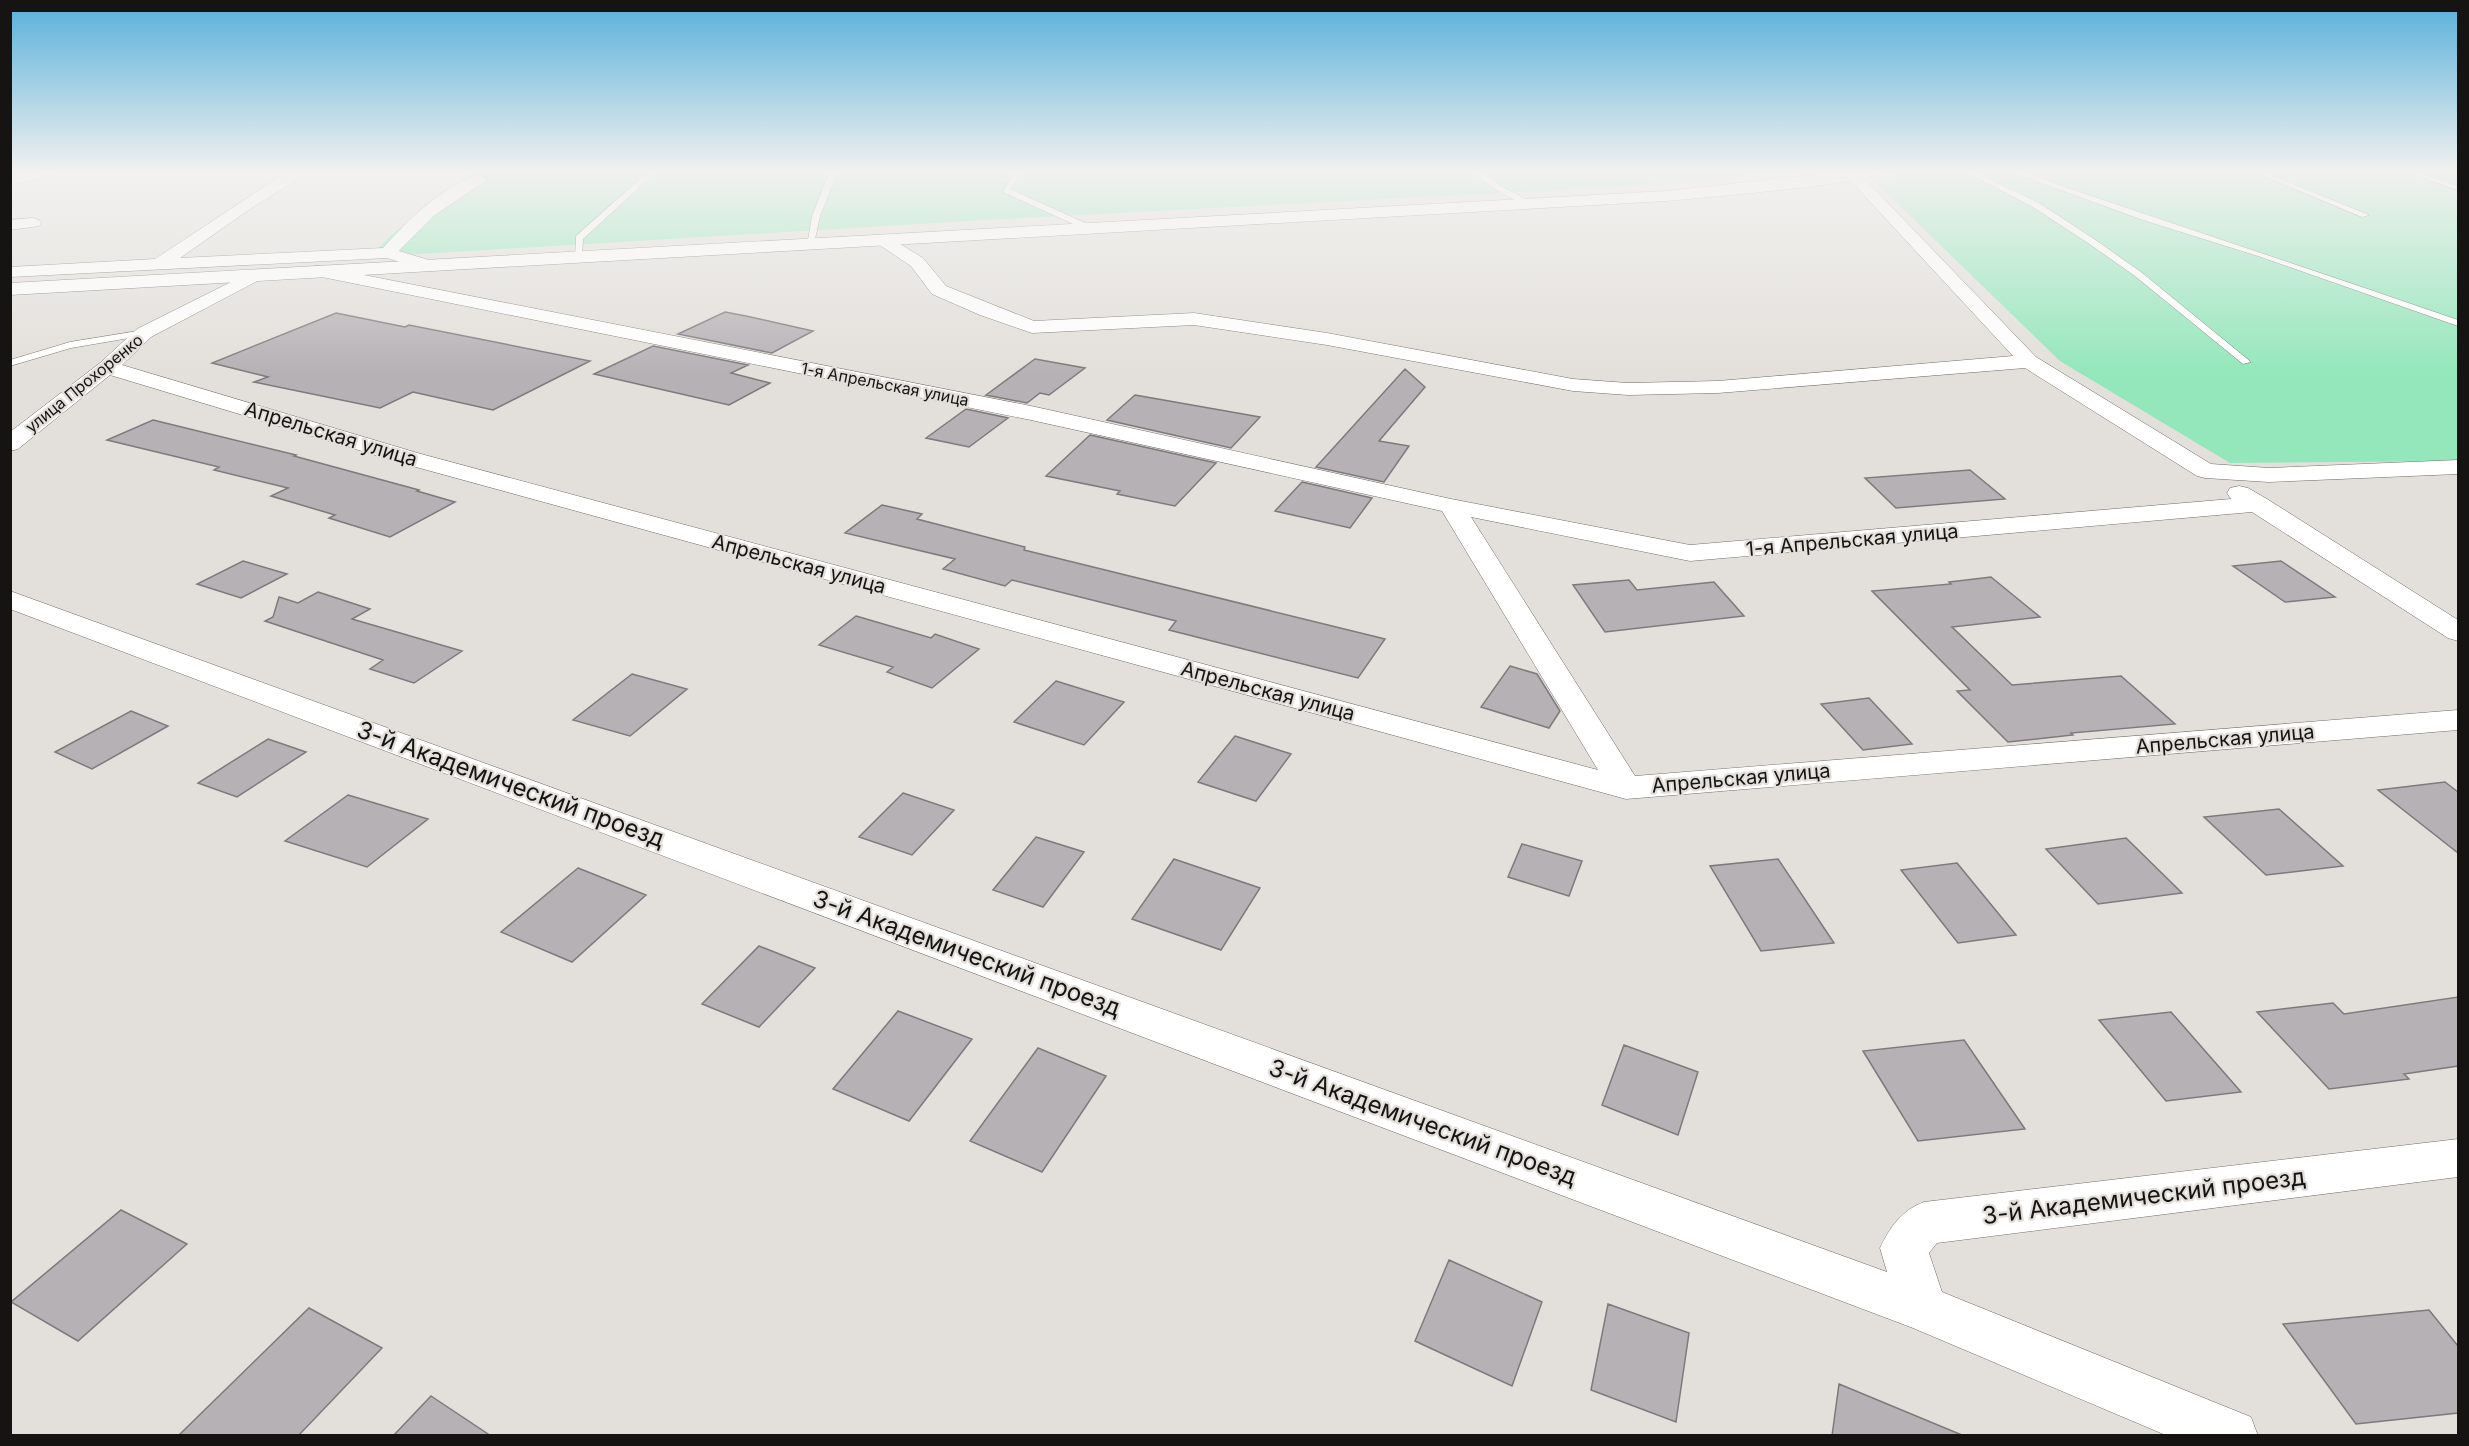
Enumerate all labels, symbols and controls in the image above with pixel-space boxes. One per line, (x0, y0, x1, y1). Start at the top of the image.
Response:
street label: улица Прохоренко (21, 329, 147, 437)
street label: 1-я Апрельская улица (799, 358, 971, 410)
street label: Апрельская улица (242, 396, 420, 472)
street label: 1-я Апрельская улица (1745, 519, 1959, 561)
street label: Апрельская улица (709, 529, 889, 599)
street label: Апрельская улица (1178, 656, 1358, 726)
street label: 3-й Академический проезд (353, 715, 669, 853)
street label: Апрельская улица (2135, 719, 2315, 759)
street label: Апрельская улица (1651, 758, 1831, 798)
street label: 3-й Академический проезд (809, 884, 1125, 1022)
street label: 3-й Академический проезд (1265, 1053, 1581, 1191)
street label: 3-й Академический проезд (1981, 1162, 2307, 1230)

